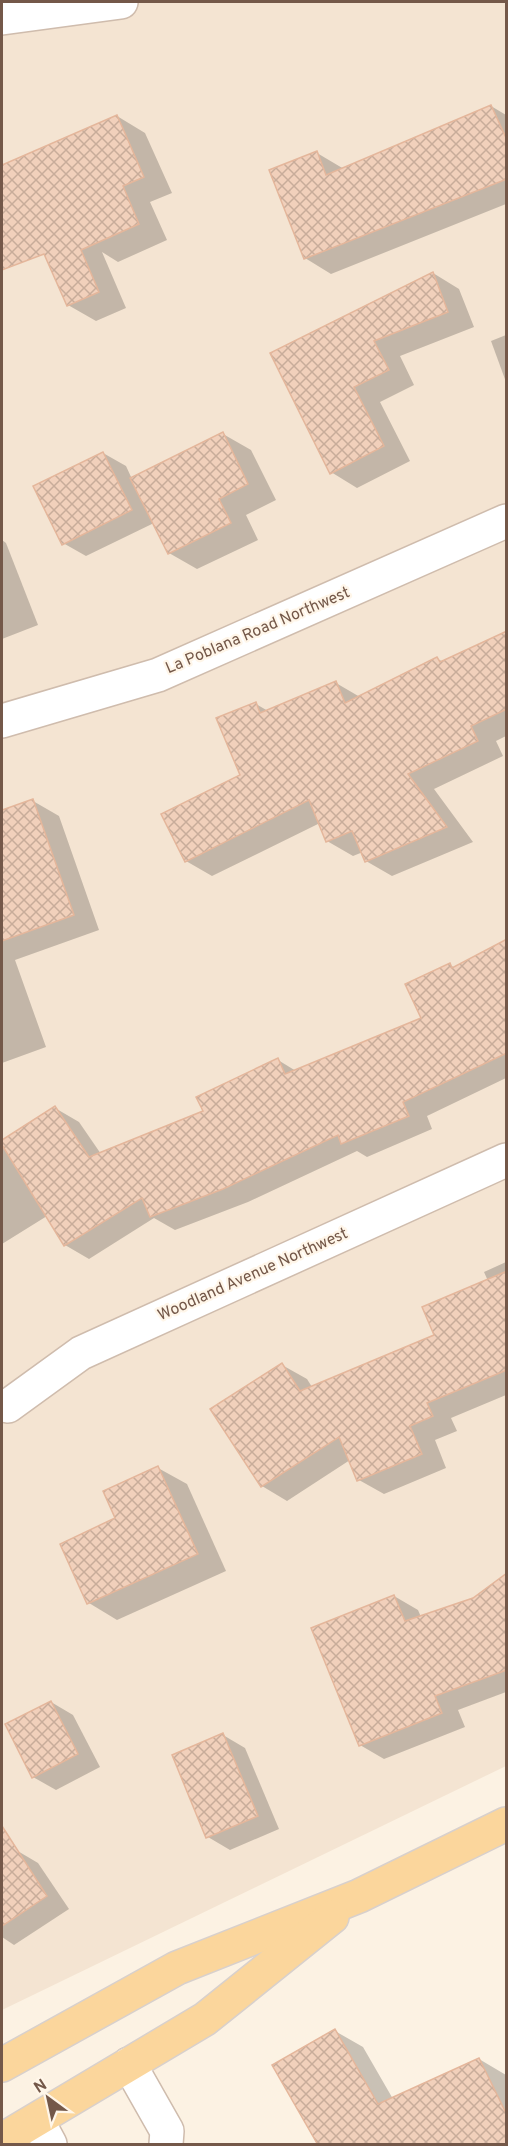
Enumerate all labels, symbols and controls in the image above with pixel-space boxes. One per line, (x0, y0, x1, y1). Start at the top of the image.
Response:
street label: La Poblana Road Northwest (163, 583, 353, 679)
street label: Woodland Avenue Northwest (155, 1224, 351, 1326)
north arrow (18, 2068, 78, 2128)
text: N (31, 2076, 51, 2099)

